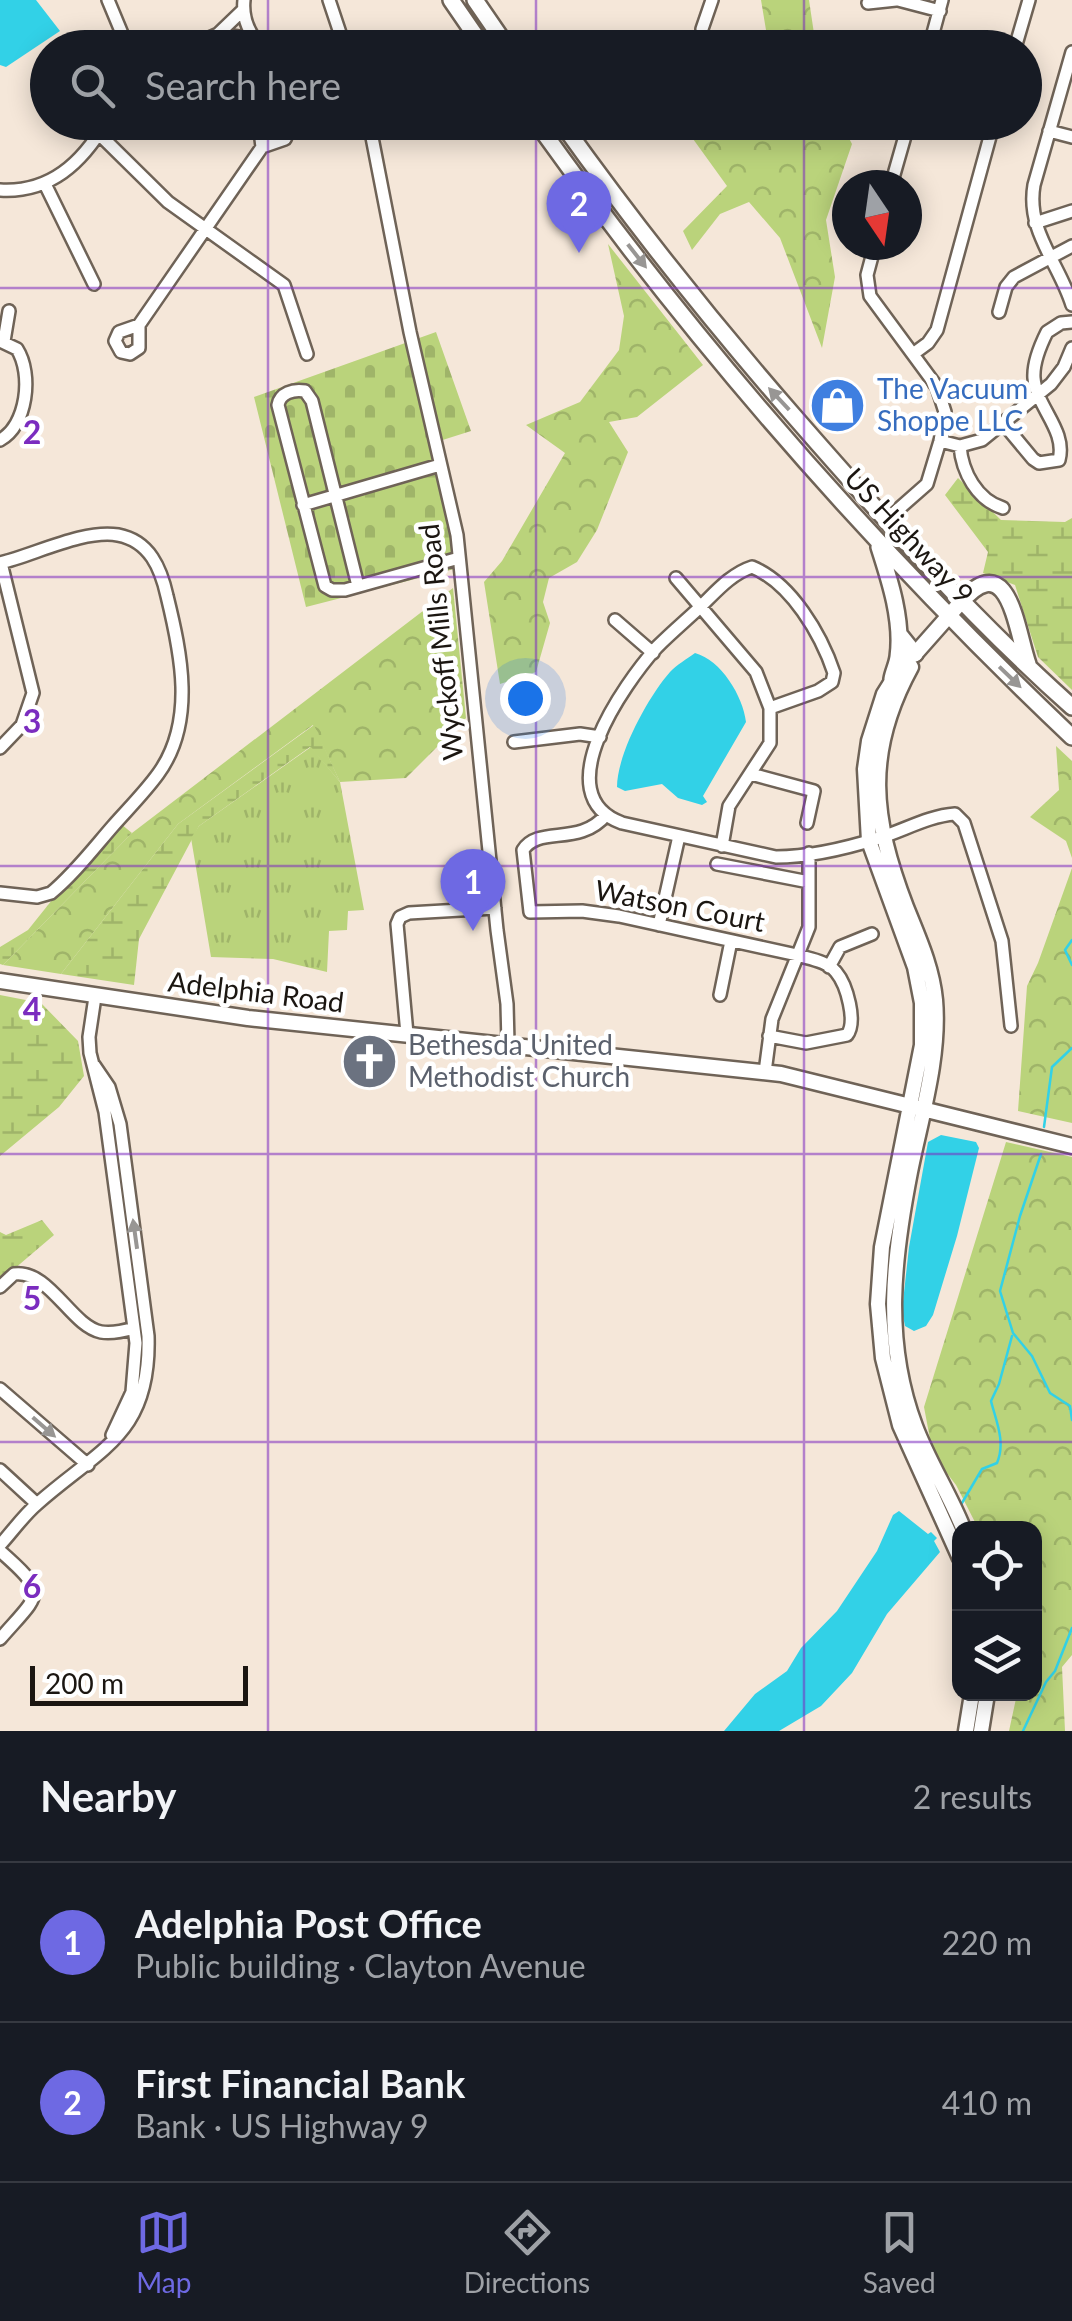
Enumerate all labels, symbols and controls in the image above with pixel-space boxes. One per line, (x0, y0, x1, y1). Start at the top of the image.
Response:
search box (30, 30, 1042, 140)
icon: search (65, 58, 120, 113)
text: Search here (145, 62, 341, 108)
pin: 2 (546, 170, 612, 253)
north arrow (832, 170, 922, 260)
one-way arrow (626, 243, 647, 269)
place label: The Vacuum Shoppe LLC (877, 371, 1028, 437)
shop icon: The Vacuum Shoppe LLC (808, 375, 868, 435)
one-way arrow (768, 388, 791, 412)
text: 2 (23, 412, 41, 451)
street label: US Highway 9 (838, 460, 981, 610)
street label: Wyckoff Mills Road (411, 522, 469, 762)
one-way arrow (997, 665, 1021, 689)
your location (500, 673, 551, 724)
text: 3 (23, 701, 41, 740)
pin: 1 (440, 848, 506, 931)
street label: Watson Court (592, 872, 768, 938)
street label: Adelphia Road (166, 963, 346, 1019)
text: 4 (23, 989, 41, 1028)
place label: Bethesda United Methodist Church (408, 1027, 630, 1093)
church icon: Bethesda United Methodist Church (339, 1031, 399, 1091)
one-way arrow (127, 1218, 143, 1249)
text: 5 (23, 1278, 41, 1317)
one-way arrow (31, 1415, 56, 1437)
map controls (952, 1521, 1042, 1701)
button: locate (952, 1521, 1042, 1611)
text: 6 (23, 1566, 41, 1605)
button: layers (952, 1611, 1042, 1701)
scale bar (30, 1661, 248, 1706)
text: 200 m (45, 1666, 124, 1700)
text: Nearby (40, 1771, 177, 1821)
text: 2 results (913, 1777, 1032, 1816)
text: Adelphia Post Office (135, 1900, 482, 1946)
text: 1 (63, 1923, 82, 1962)
text: 220 m (942, 1923, 1032, 1962)
text: Public building · Clayton Avenue (135, 1946, 586, 1985)
text: First Financial Bank (135, 2060, 465, 2106)
text: 2 (63, 2083, 82, 2122)
text: 410 m (942, 2083, 1032, 2122)
text: Bank · US Highway 9 (135, 2106, 428, 2145)
tab: Map (136, 2205, 191, 2299)
tab: Directions (464, 2205, 590, 2299)
tab: Saved (863, 2205, 936, 2299)

